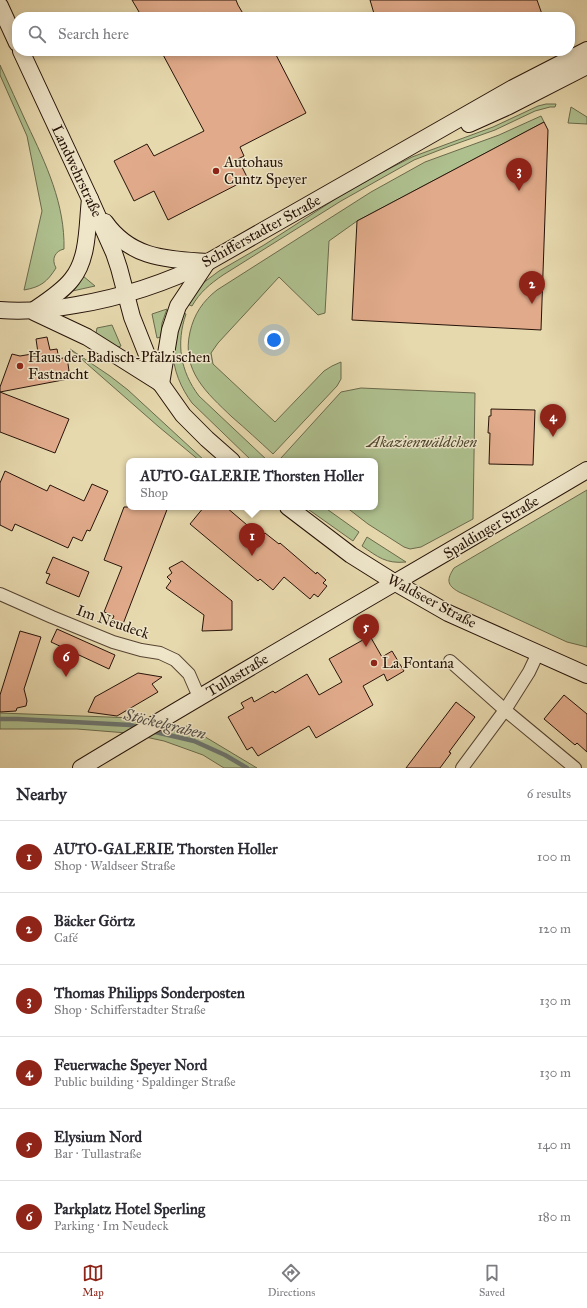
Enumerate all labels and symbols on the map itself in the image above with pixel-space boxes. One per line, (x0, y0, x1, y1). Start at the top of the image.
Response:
street label: Landwehrstraße (48, 122, 106, 220)
place label: Autohaus Cuntz Speyer (223, 153, 307, 188)
pin: 3 (506, 158, 532, 191)
marker: Autohaus Cuntz Speyer (211, 166, 221, 176)
street label: Schifferstadter Straße (198, 191, 324, 271)
pin: 2 (519, 271, 545, 304)
your location (264, 330, 284, 350)
place label: Haus der Badisch-Pfälzischen Fastnacht (28, 348, 210, 383)
marker: Haus der Badisch-Pfälzischen Fastnacht (15, 361, 25, 371)
pin: 4 (540, 404, 566, 437)
park label: Akazienwäldchen (365, 433, 477, 451)
street label: Spaldinger Straße (440, 491, 542, 563)
pin: 1 (239, 523, 265, 556)
street label: Waldseer Straße (384, 570, 480, 632)
street label: Im Neudeck (74, 601, 152, 643)
pin: 5 (353, 614, 379, 647)
pin: 6 (53, 644, 79, 677)
street label: Tullastraße (203, 649, 271, 701)
place label: La Fontana (382, 654, 455, 672)
marker: La Fontana (369, 658, 379, 668)
water label: Stöckelgraben (121, 704, 209, 744)

